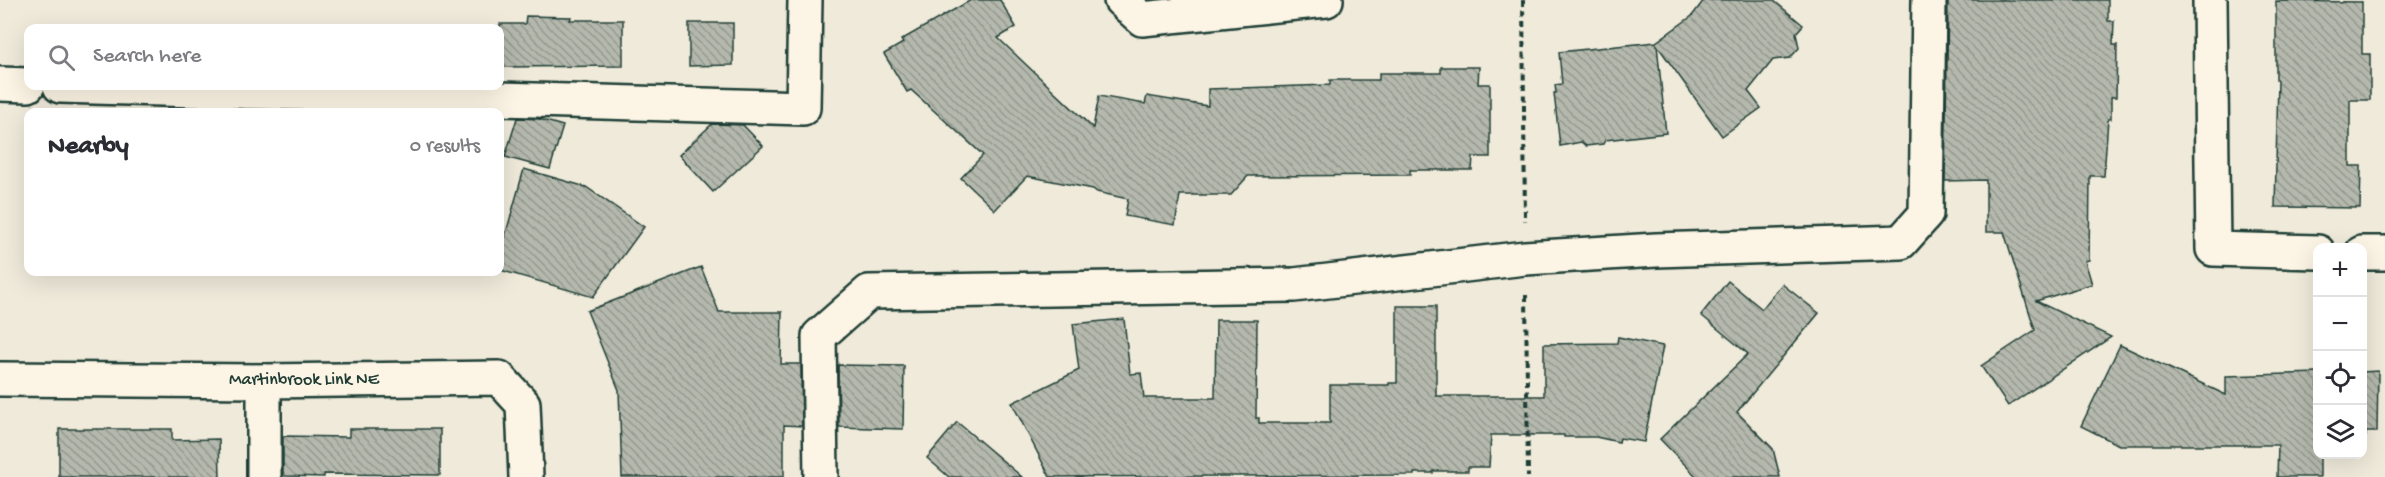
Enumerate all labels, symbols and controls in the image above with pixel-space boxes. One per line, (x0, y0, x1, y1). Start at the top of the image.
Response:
search box (24, 24, 504, 90)
icon: search (45, 41, 78, 74)
text: Search here (93, 44, 201, 70)
text: Nearby (48, 132, 129, 163)
text: 0 results (410, 136, 480, 159)
map controls (2313, 243, 2367, 459)
button: + (2313, 243, 2367, 297)
button: − (2313, 297, 2367, 351)
button: locate (2313, 351, 2367, 405)
street label: Martinbrook Link NE (229, 370, 380, 391)
button: layers (2313, 405, 2367, 459)

